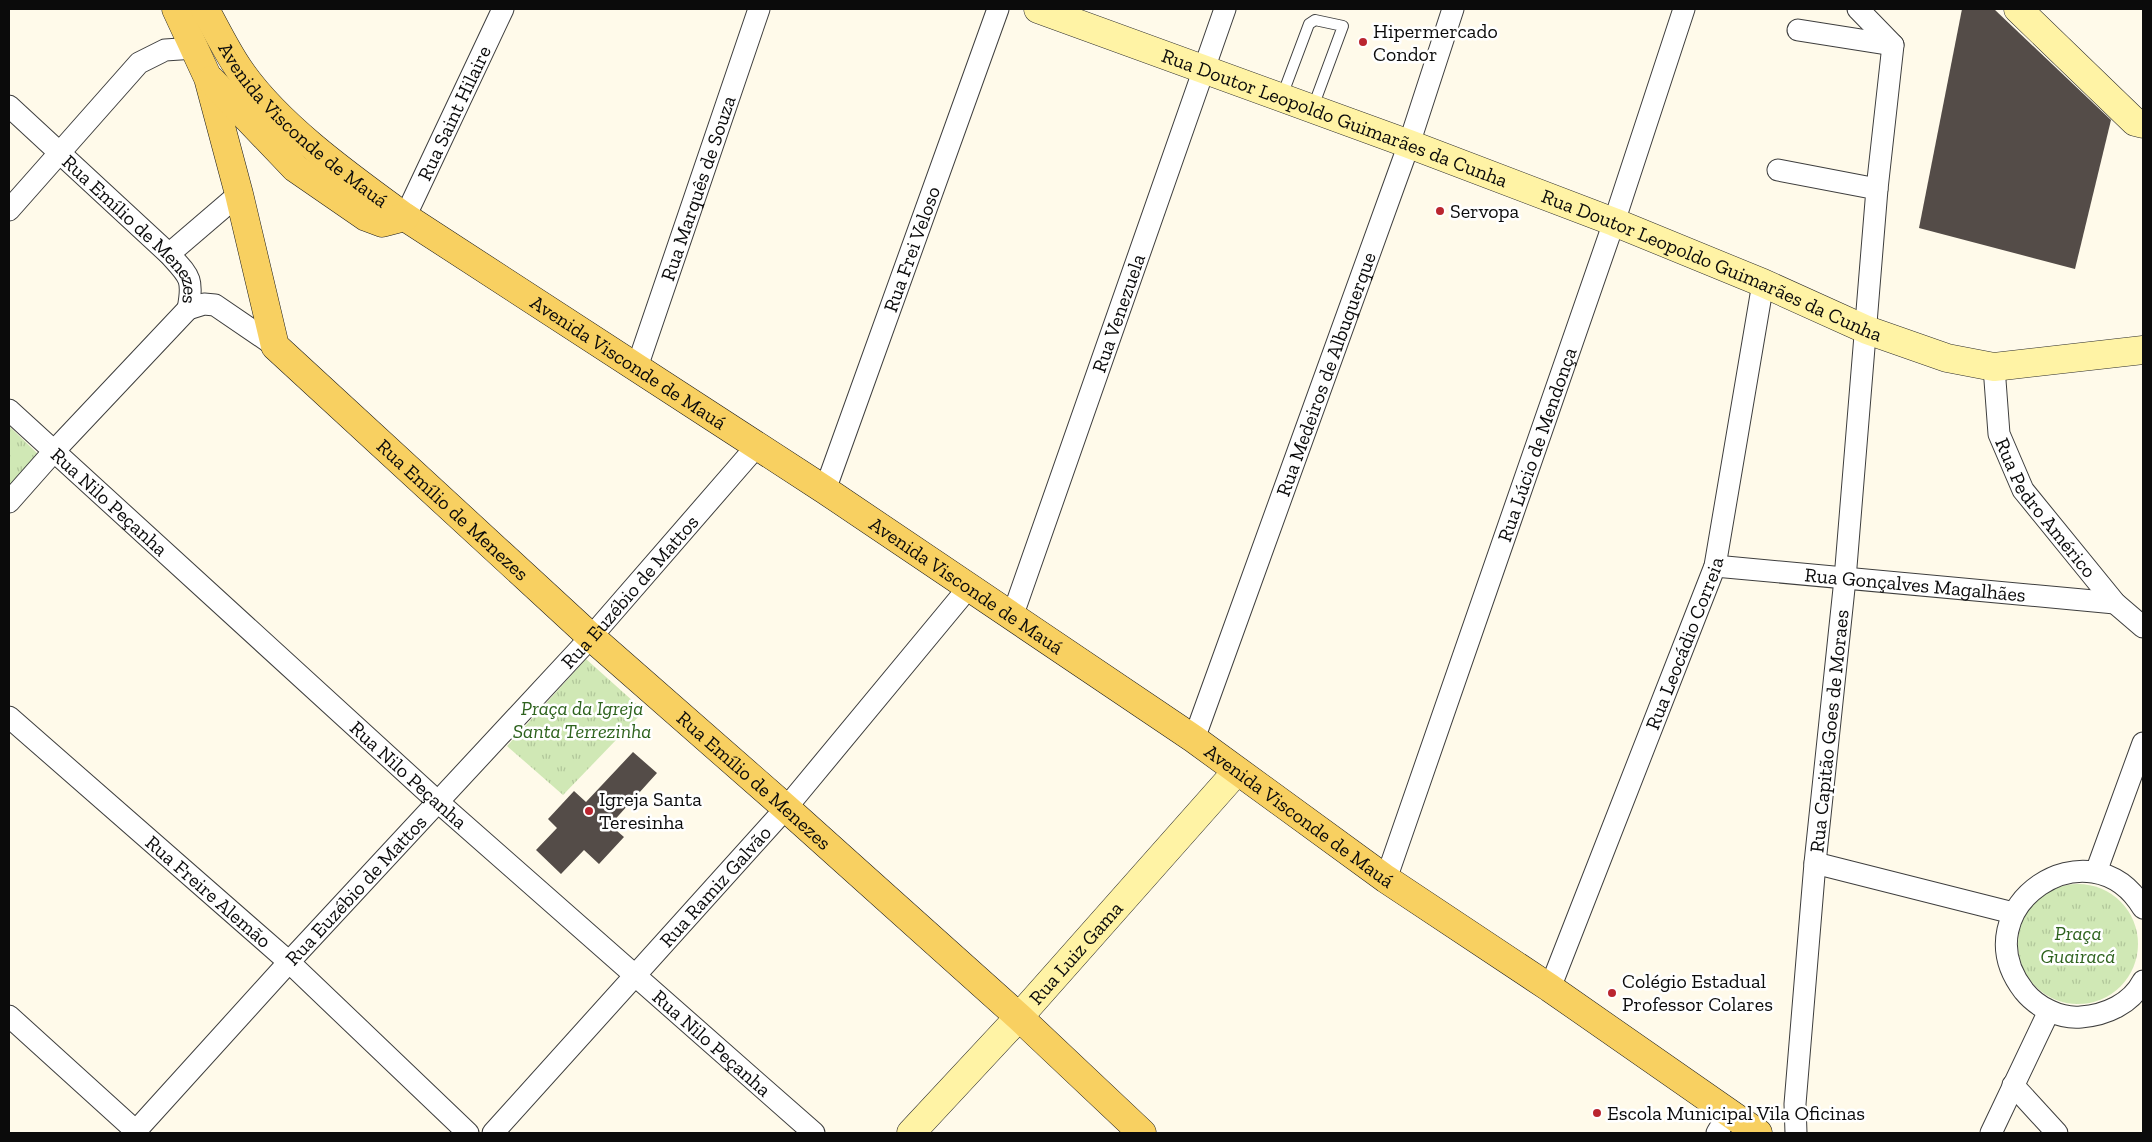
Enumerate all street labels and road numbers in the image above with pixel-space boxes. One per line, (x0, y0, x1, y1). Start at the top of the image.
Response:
street label: Avenida Visconde de Mauá (213, 38, 393, 213)
street label: Rua Saint Hilaire (412, 42, 496, 184)
street label: Rua Doutor Leopoldo Guimarães da Cunha (1158, 43, 1511, 193)
street label: Rua Marquês de Souza (655, 92, 741, 284)
street label: Rua Emílio de Menezes (57, 149, 202, 305)
street label: Rua Frei Veloso (878, 183, 945, 315)
street label: Rua Doutor Leopoldo Guimarães da Cunha (1538, 184, 1886, 346)
street label: Rua Medeiros de Albuquerque (1271, 249, 1381, 499)
street label: Rua Venezuela (1087, 250, 1150, 376)
street label: Avenida Visconde de Mauá (526, 290, 731, 435)
street label: Rua Lúcio de Mendonça (1492, 344, 1582, 545)
street label: Rua Emílio de Menezes (372, 434, 534, 586)
street label: Rua Pedro Américo (1990, 434, 2101, 582)
street label: Rua Nilo Peçanha (46, 442, 173, 561)
street label: Rua Euzébio de Mattos (556, 510, 704, 674)
street label: Avenida Visconde de Mauá (865, 512, 1068, 660)
street label: Rua Leocádio Correia (1640, 555, 1728, 733)
street label: Rua Gonçalves Magalhães (1803, 562, 2027, 607)
street label: Rua Capitão Goes de Moraes (1804, 608, 1854, 854)
street label: Rua Emílio de Menezes (672, 706, 836, 855)
street label: Rua Nilo Peçanha (345, 716, 472, 834)
street label: Avenida Visconde de Mauá (1200, 739, 1399, 893)
street label: Rua Euzébio de Mattos (280, 810, 432, 970)
street label: Rua Ramiz Galvão (654, 821, 776, 952)
street label: Rua Freire Alemão (141, 830, 276, 953)
street label: Rua Luiz Gama (1024, 896, 1128, 1009)
street label: Rua Nilo Peçanha (648, 985, 776, 1102)

